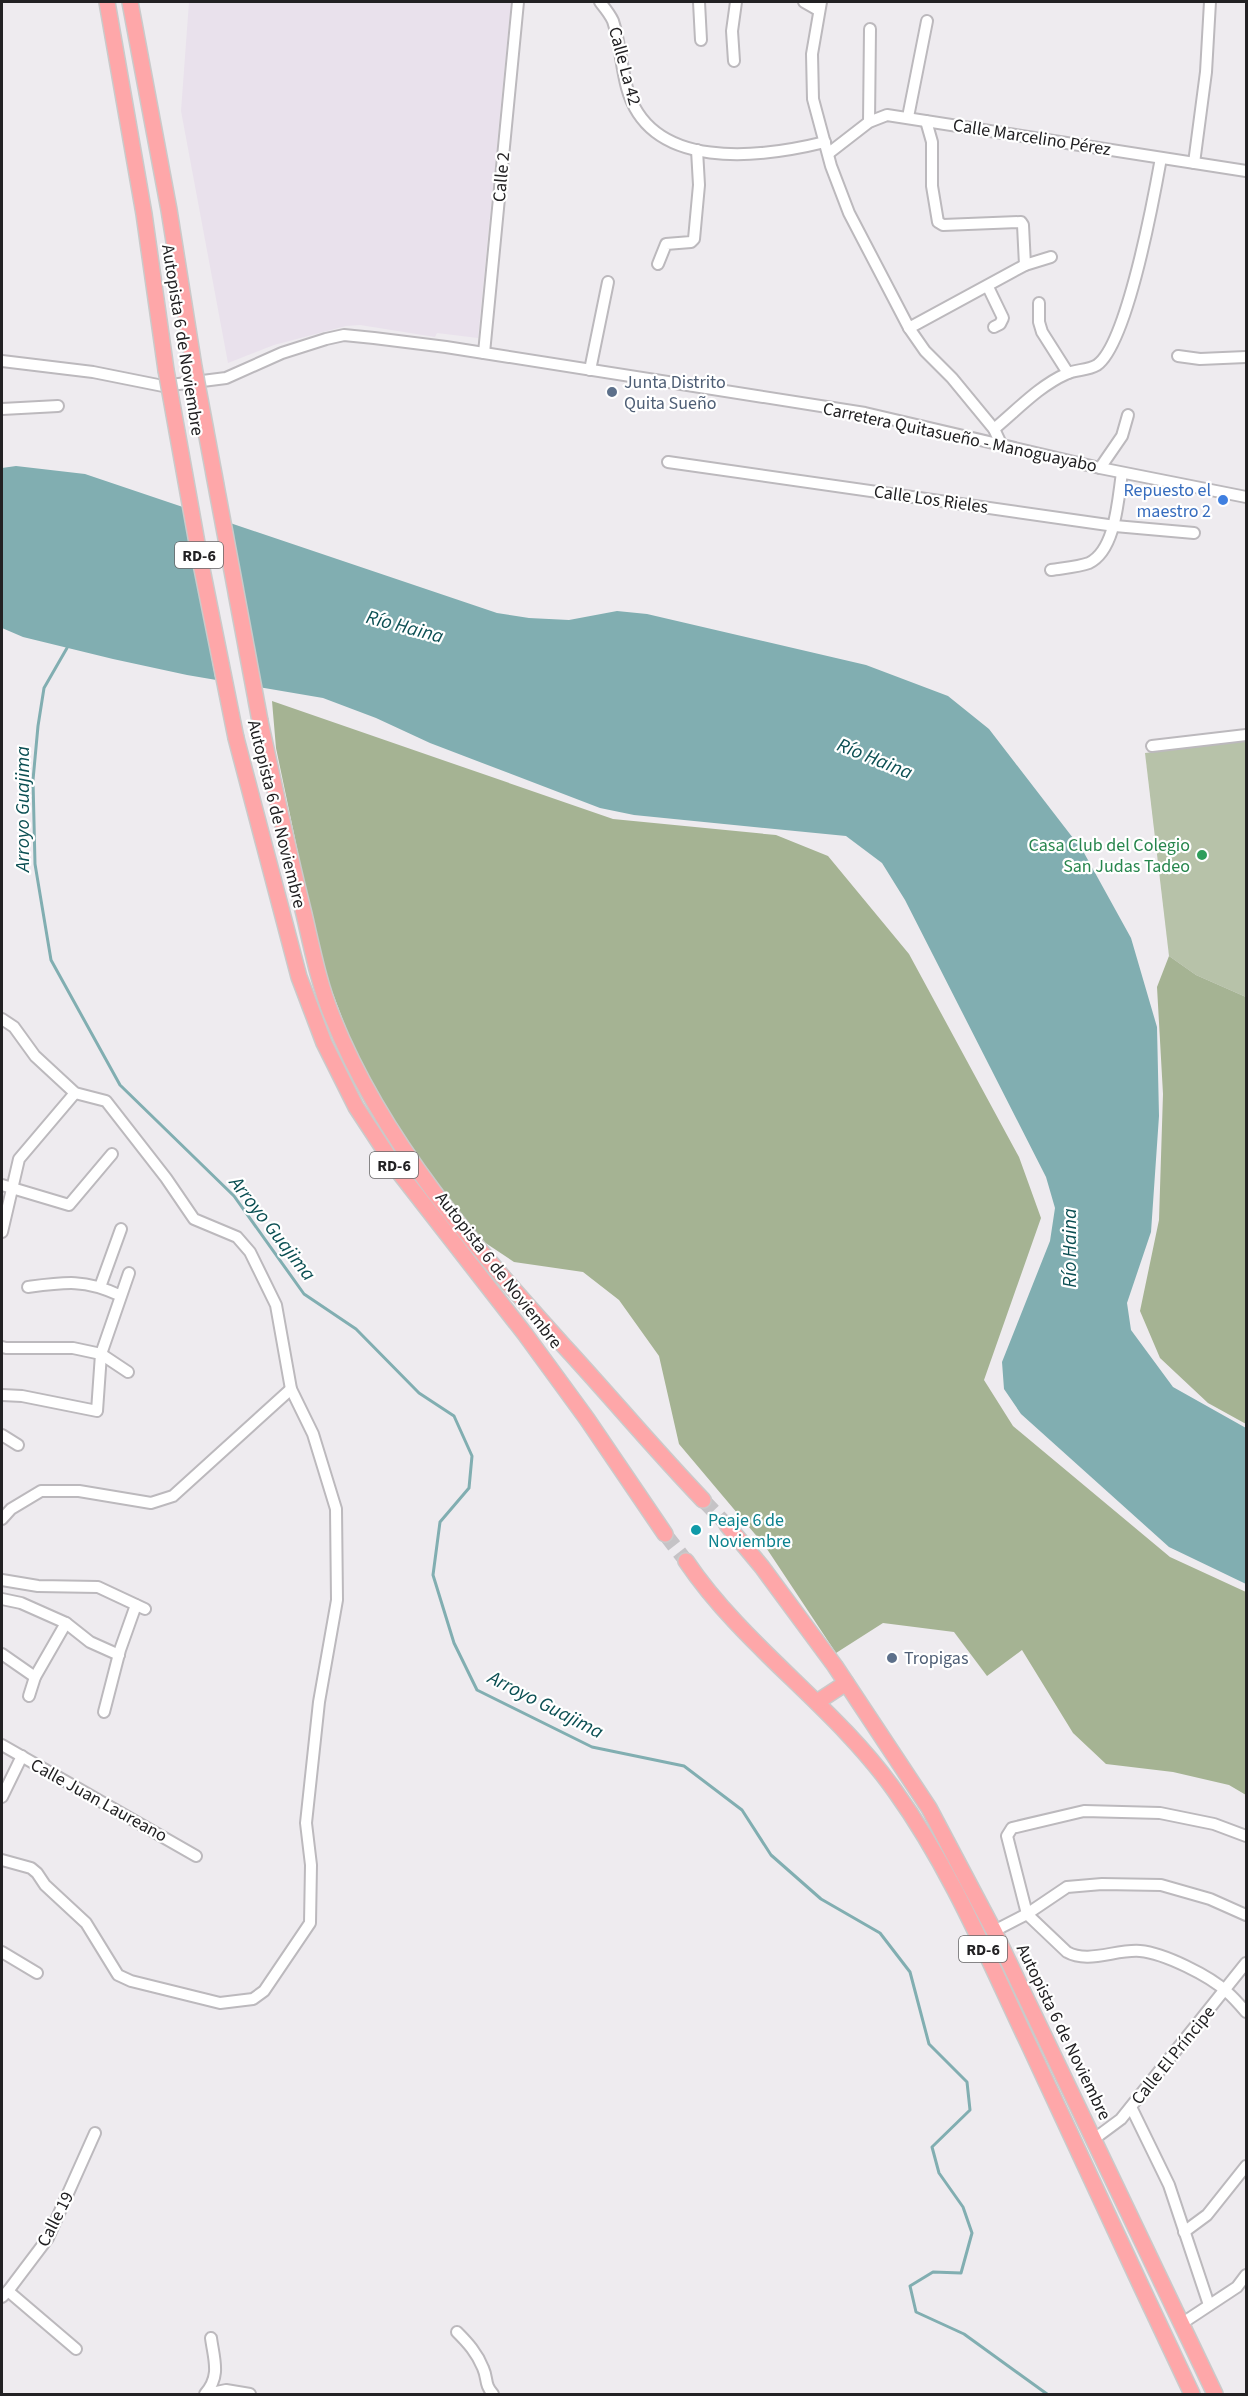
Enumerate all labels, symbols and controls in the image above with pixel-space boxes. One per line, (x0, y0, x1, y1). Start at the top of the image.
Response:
street label: Calle La 42 (602, 24, 647, 108)
street label: Calle Marcelino Pérez (951, 113, 1113, 162)
street label: Calle 2 (487, 151, 516, 203)
street label: Autopista 6 de Noviembre (155, 243, 210, 437)
place label: Junta Distrito Quita Sueño (624, 370, 726, 416)
marker: Junta Distrito Quita Sueño (605, 385, 619, 399)
street label: Carretera Quitasueño - Manoguayabo (820, 396, 1099, 479)
place label: Repuesto el maestro 2 (1123, 478, 1211, 524)
street label: Calle Los Rieles (872, 479, 990, 520)
marker: Repuesto el maestro 2 (1216, 493, 1230, 507)
road number: RD-6 (175, 542, 223, 568)
water label: Río Haina (363, 603, 447, 651)
street label: Autopista 6 de Noviembre (241, 717, 312, 911)
water label: Río Haina (833, 731, 917, 787)
water label: Arroyo Guajima (9, 746, 37, 874)
place label: Casa Club del Colegio San Judas Tadeo (1028, 833, 1190, 879)
marker: Casa Club del Colegio San Judas Tadeo (1195, 848, 1209, 862)
road number: RD-6 (370, 1152, 418, 1178)
water label: Arroyo Guajima (221, 1169, 322, 1287)
street label: Autopista 6 de Noviembre (429, 1187, 568, 1354)
water label: Río Haina (1056, 1208, 1084, 1288)
place label: Peaje 6 de Noviembre (708, 1508, 791, 1554)
marker: Peaje 6 de Noviembre (689, 1523, 703, 1537)
place label: Tropigas (904, 1646, 968, 1671)
marker: Tropigas (885, 1651, 899, 1665)
water label: Arroyo Guajima (481, 1663, 608, 1746)
street label: Calle Juan Laureano (26, 1752, 172, 1848)
road number: RD-6 (959, 1936, 1007, 1962)
street label: Autopista 6 de Noviembre (1010, 1940, 1117, 2125)
street label: Calle El Príncipe (1126, 2000, 1221, 2110)
street label: Calle 19 (31, 2187, 80, 2251)

